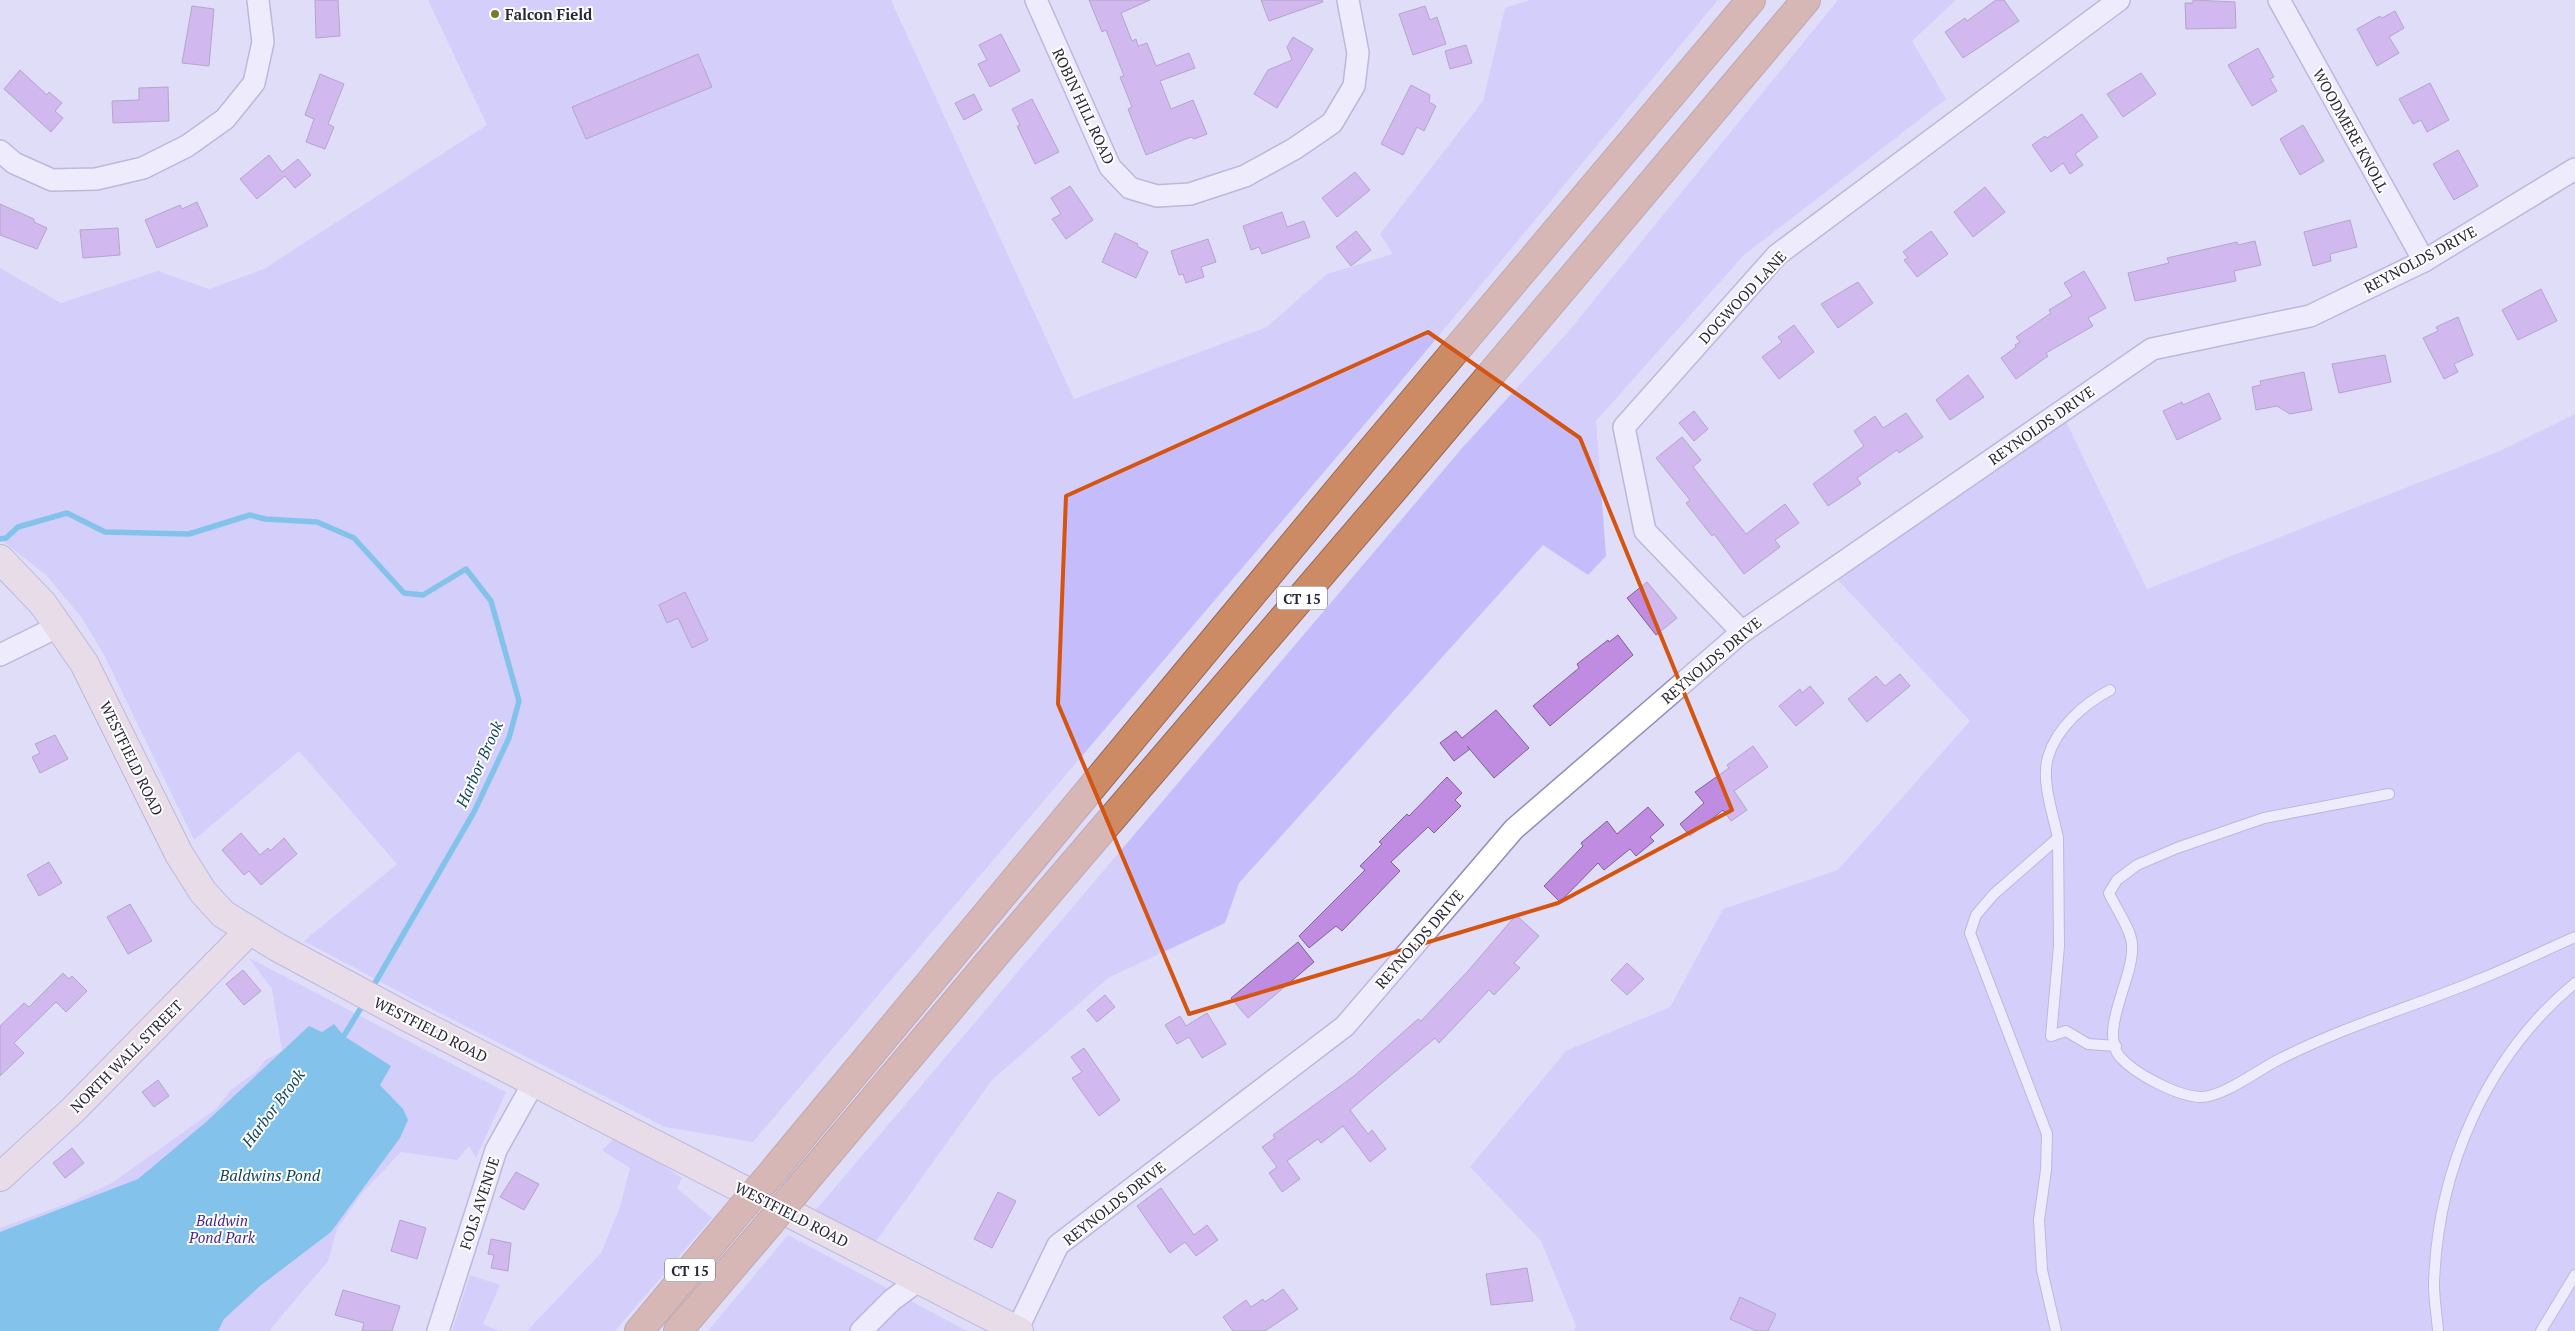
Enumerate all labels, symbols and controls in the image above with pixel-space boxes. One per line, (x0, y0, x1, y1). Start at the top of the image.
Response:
place label: Falcon Field (505, 4, 592, 24)
marker: Falcon Field (489, 8, 501, 20)
street label: ROBIN HILL ROAD (1048, 45, 1120, 167)
street label: WOODMERE KNOLL (2309, 65, 2393, 195)
street label: REYNOLDS DRIVE (2360, 221, 2480, 297)
street label: DOGWOOD LANE (1694, 246, 1790, 348)
street label: REYNOLDS DRIVE (1984, 381, 2098, 469)
road number: CT 15 (1277, 586, 1327, 610)
street label: REYNOLDS DRIVE (1657, 612, 1765, 708)
street label: WESTFIELD ROAD (96, 697, 168, 819)
water label: Harbor Brook (450, 717, 508, 812)
street label: REYNOLDS DRIVE (1370, 885, 1468, 993)
street label: WESTFIELD ROAD (371, 992, 491, 1066)
street label: NORTH WALL STREET (65, 995, 187, 1117)
water label: Harbor Brook (236, 1064, 310, 1152)
street label: FOLS AVENUE (455, 1154, 503, 1252)
street label: REYNOLDS DRIVE (1059, 1157, 1169, 1249)
water label: Baldwins Pond (219, 1164, 321, 1186)
street label: WESTFIELD ROAD (732, 1177, 852, 1251)
park label: Baldwin Pond Park (188, 1210, 256, 1247)
road number: CT 15 (665, 1258, 715, 1282)

